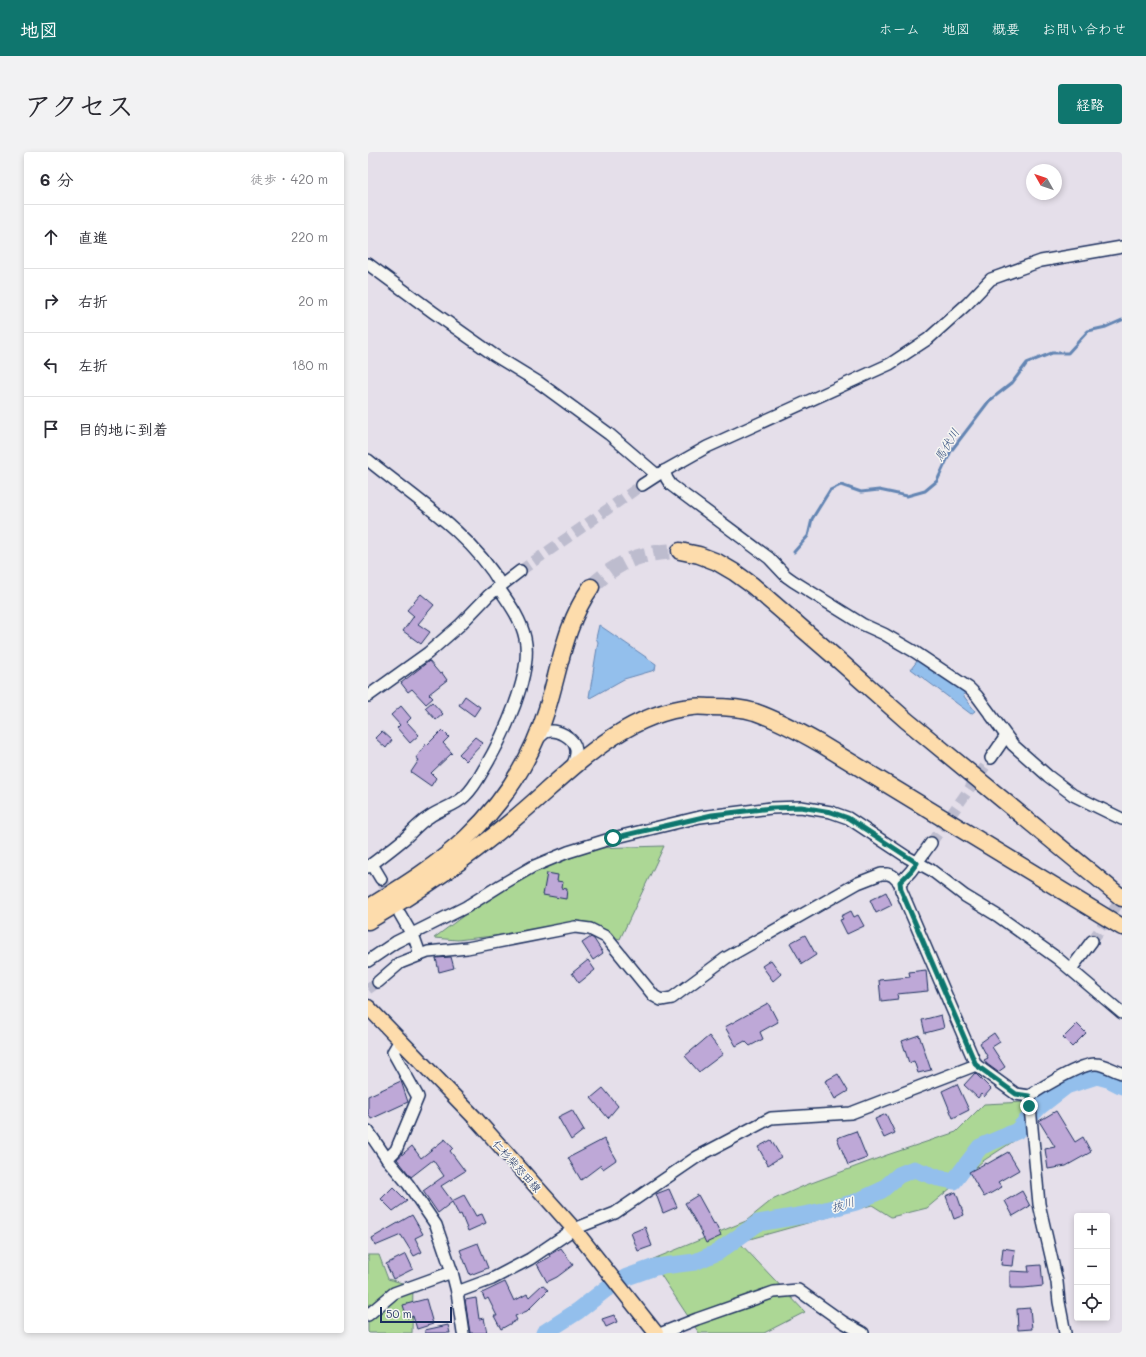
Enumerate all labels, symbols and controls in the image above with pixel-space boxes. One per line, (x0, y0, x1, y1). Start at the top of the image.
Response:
text: 地図 (20, 17, 58, 42)
text: ホーム (879, 19, 920, 38)
text: 地図 (942, 19, 970, 38)
text: 概要 (992, 19, 1020, 38)
text: お問い合わせ (1042, 19, 1126, 38)
button: 経路 (1058, 84, 1122, 124)
text: アクセス (24, 87, 134, 123)
north arrow (1026, 164, 1062, 200)
text: 6 分 (40, 168, 73, 190)
text: 徒歩 · 420 m (251, 170, 328, 187)
icon: ahead (40, 226, 62, 248)
text: 直進 (78, 227, 108, 247)
text: 220 m (291, 228, 328, 245)
icon: right (40, 290, 62, 312)
text: 右折 (78, 291, 108, 311)
text: 20 m (298, 292, 328, 309)
icon: left (40, 354, 62, 376)
text: 左折 (78, 355, 108, 375)
text: 180 m (292, 356, 328, 373)
icon: arrive (40, 418, 62, 440)
text: 目的地に到着 (78, 419, 168, 439)
water label: 馬伏川 (930, 425, 962, 464)
route start (604, 829, 622, 847)
route end (1020, 1097, 1038, 1115)
street label: 仁杉柴怒田線 (490, 1136, 545, 1195)
water label: 抜川 (829, 1193, 856, 1215)
map controls (1074, 1213, 1110, 1321)
button: + (1074, 1213, 1110, 1249)
button: − (1074, 1249, 1110, 1285)
button: locate (1074, 1285, 1110, 1321)
scale bar (380, 1305, 452, 1324)
text: 50 m (386, 1306, 412, 1321)

